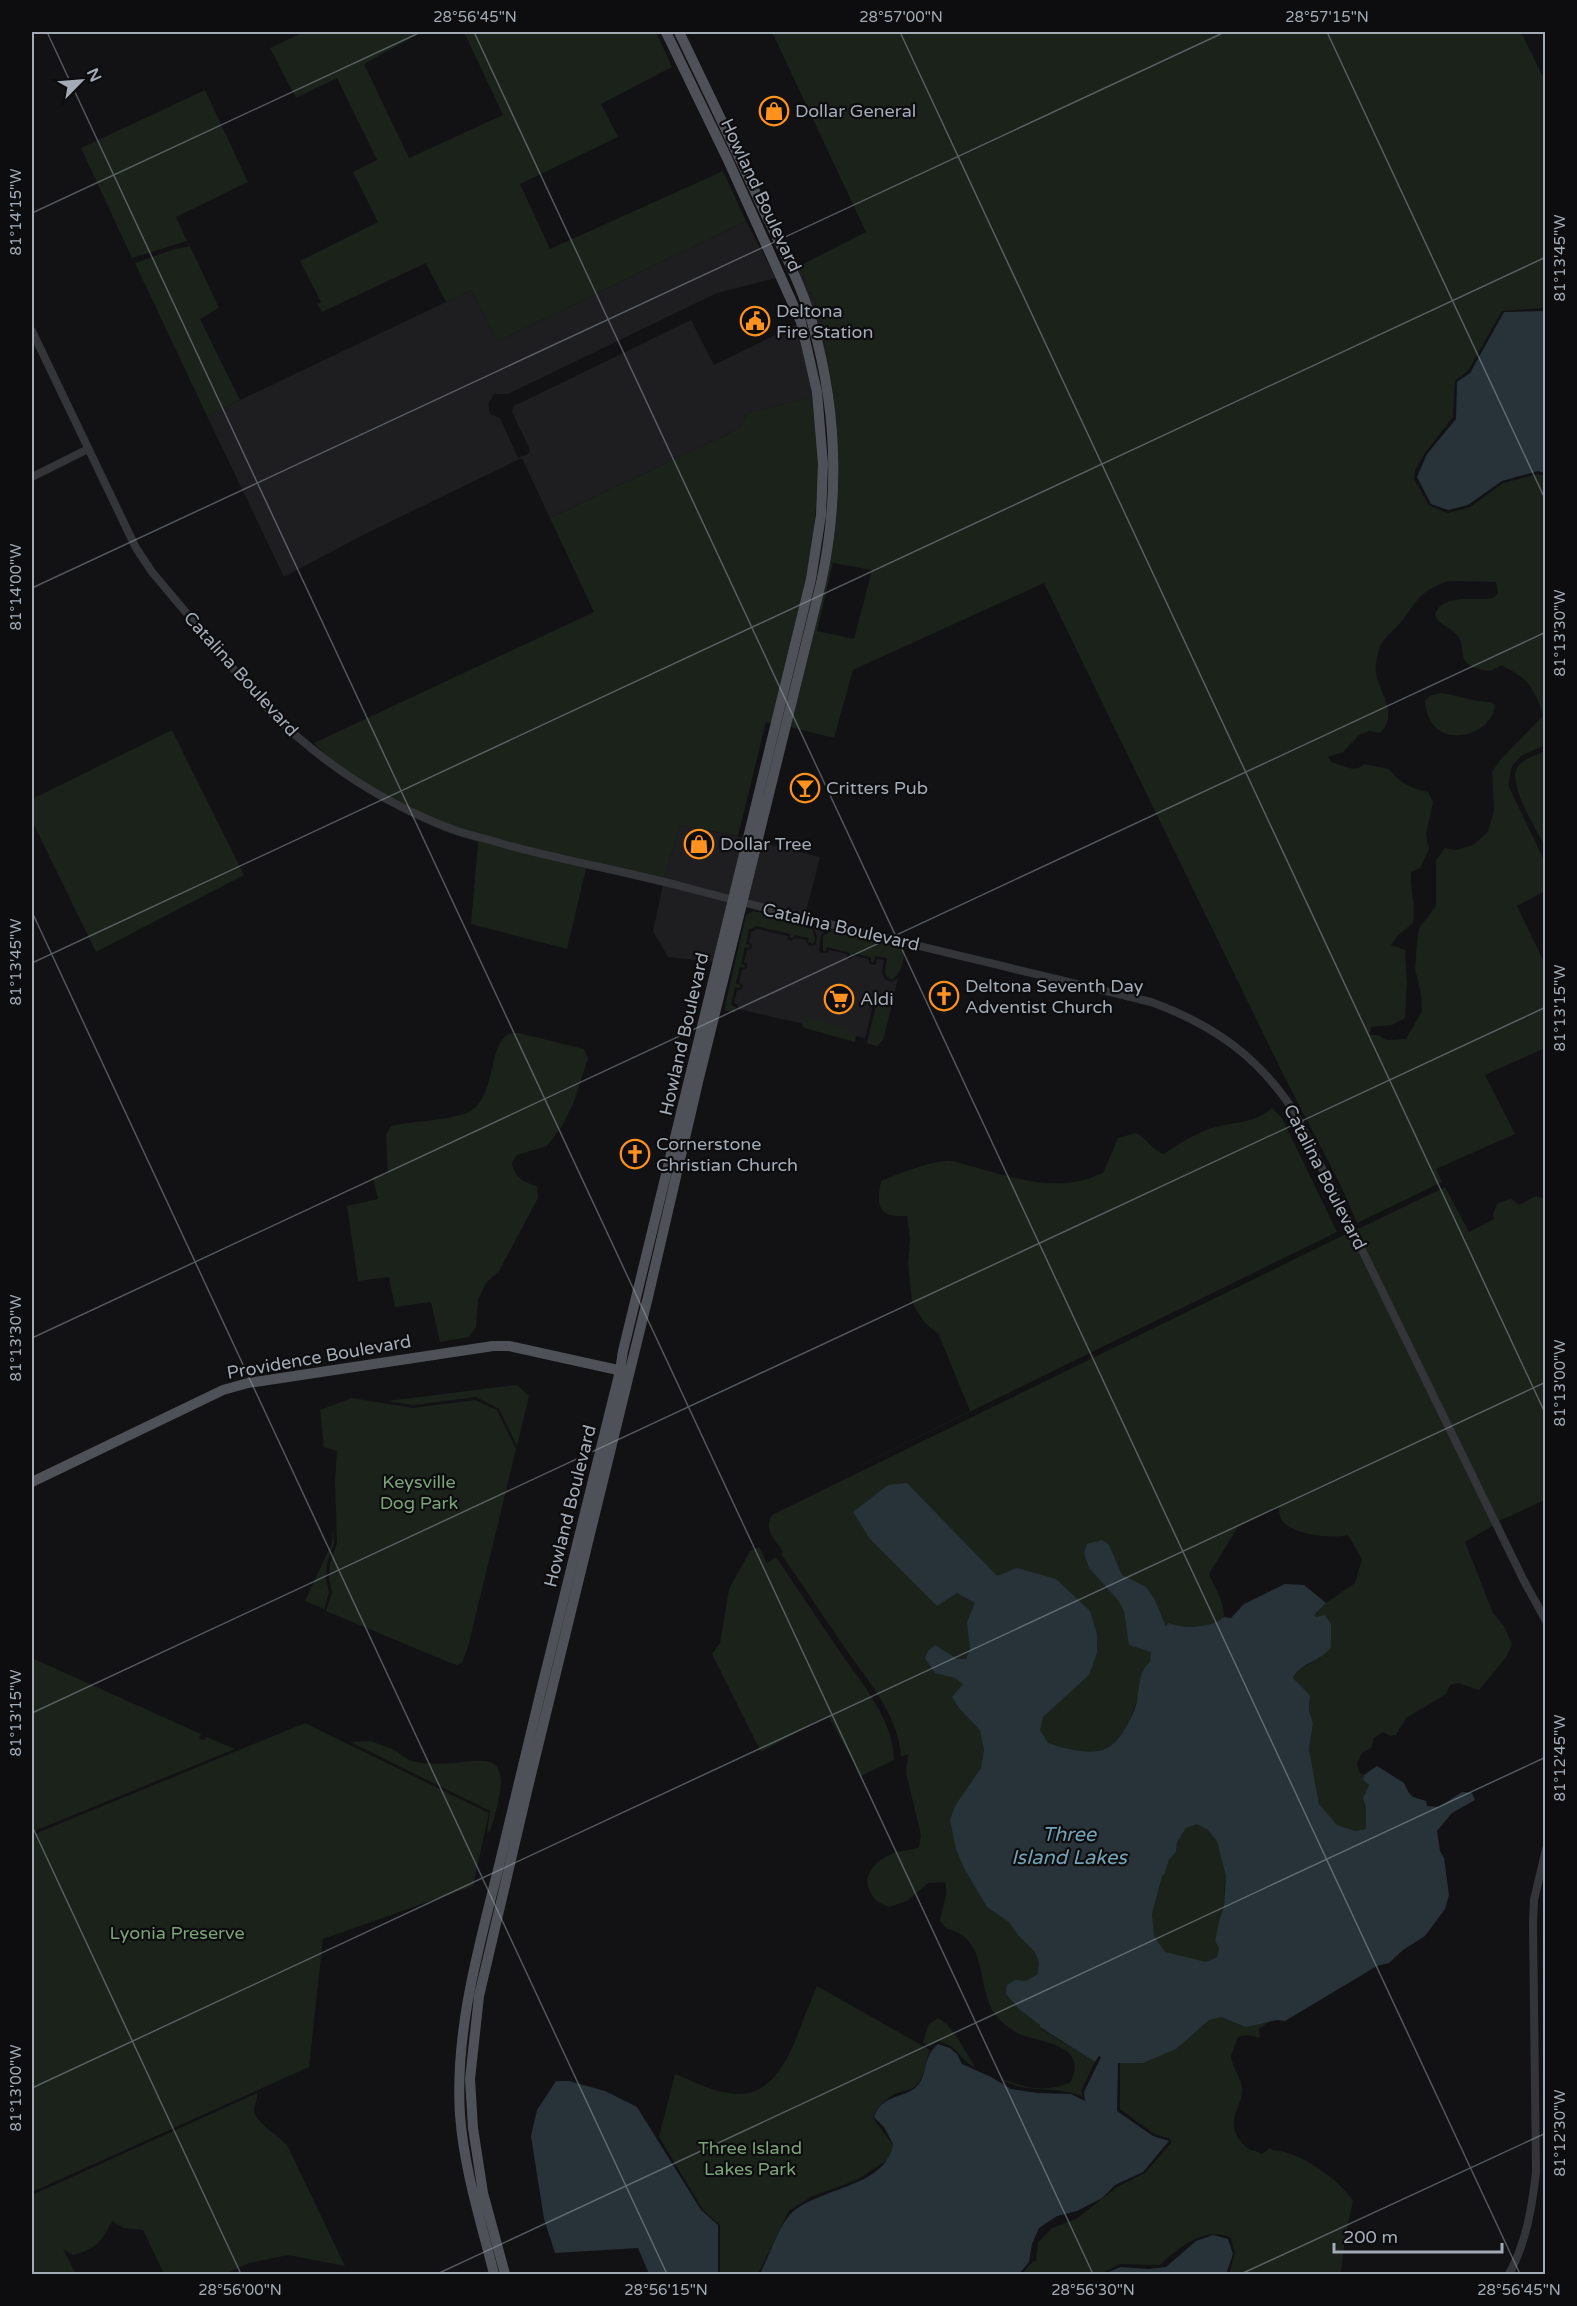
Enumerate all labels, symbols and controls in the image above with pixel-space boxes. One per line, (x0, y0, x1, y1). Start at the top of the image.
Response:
text: 28°56'45"N (433, 8, 517, 26)
text: 28°57'00"N (859, 8, 943, 26)
text: 28°57'15"N (1285, 8, 1369, 26)
north arrow (51, 51, 111, 111)
text: N (82, 65, 105, 85)
shop icon: Dollar General (758, 95, 790, 127)
place label: Dollar General (795, 100, 916, 122)
street label: Howland Boulevard (716, 115, 806, 275)
text: 81°14'15"W (7, 169, 25, 255)
text: 81°13'45"W (1551, 215, 1569, 301)
place label: Deltona Fire Station (776, 300, 873, 343)
public building icon: Deltona Fire Station (739, 305, 771, 337)
text: 81°14'00"W (7, 544, 25, 630)
text: 81°13'30"W (1551, 590, 1569, 676)
street label: Catalina Boulevard (179, 607, 303, 741)
bar icon: Critters Pub (789, 772, 821, 804)
place label: Critters Pub (826, 777, 928, 799)
shop icon: Dollar Tree (683, 828, 715, 860)
place label: Dollar Tree (720, 833, 812, 855)
street label: Catalina Boulevard (760, 898, 922, 956)
text: 81°13'45"W (7, 919, 25, 1005)
street label: Howland Boulevard (655, 950, 713, 1118)
text: 81°13'15"W (1551, 965, 1569, 1051)
place label: Deltona Seventh Day Adventist Church (965, 975, 1144, 1018)
church icon: Deltona Seventh Day Adventist Church (928, 980, 960, 1012)
supermarket icon: Aldi (823, 983, 855, 1015)
place label: Aldi (860, 988, 894, 1010)
street label: Catalina Boulevard (1279, 1100, 1371, 1254)
place label: Cornerstone Christian Church (656, 1133, 798, 1176)
church icon: Cornerstone Christian Church (619, 1138, 651, 1170)
text: 81°13'30"W (7, 1295, 25, 1381)
street label: Providence Boulevard (225, 1330, 413, 1384)
text: 81°13'00"W (1551, 1340, 1569, 1426)
street label: Howland Boulevard (539, 1423, 601, 1589)
park label: Keysville Dog Park (380, 1471, 458, 1514)
text: 81°13'15"W (7, 1670, 25, 1756)
text: 81°12'45"W (1551, 1715, 1569, 1801)
water label: Three Island Lakes (1011, 1823, 1128, 1870)
park label: Lyonia Preserve (109, 1922, 245, 1944)
text: 81°13'00"W (7, 2045, 25, 2131)
text: 81°12'30"W (1551, 2090, 1569, 2176)
park label: Three Island Lakes Park (698, 2137, 802, 2180)
scale bar (1334, 2216, 1502, 2254)
text: 200 m (1343, 2226, 1398, 2248)
text: 28°56'00"N (198, 2281, 282, 2299)
text: 28°56'15"N (624, 2281, 708, 2299)
text: 28°56'30"N (1051, 2281, 1135, 2299)
text: 28°56'45"N (1477, 2281, 1561, 2299)

